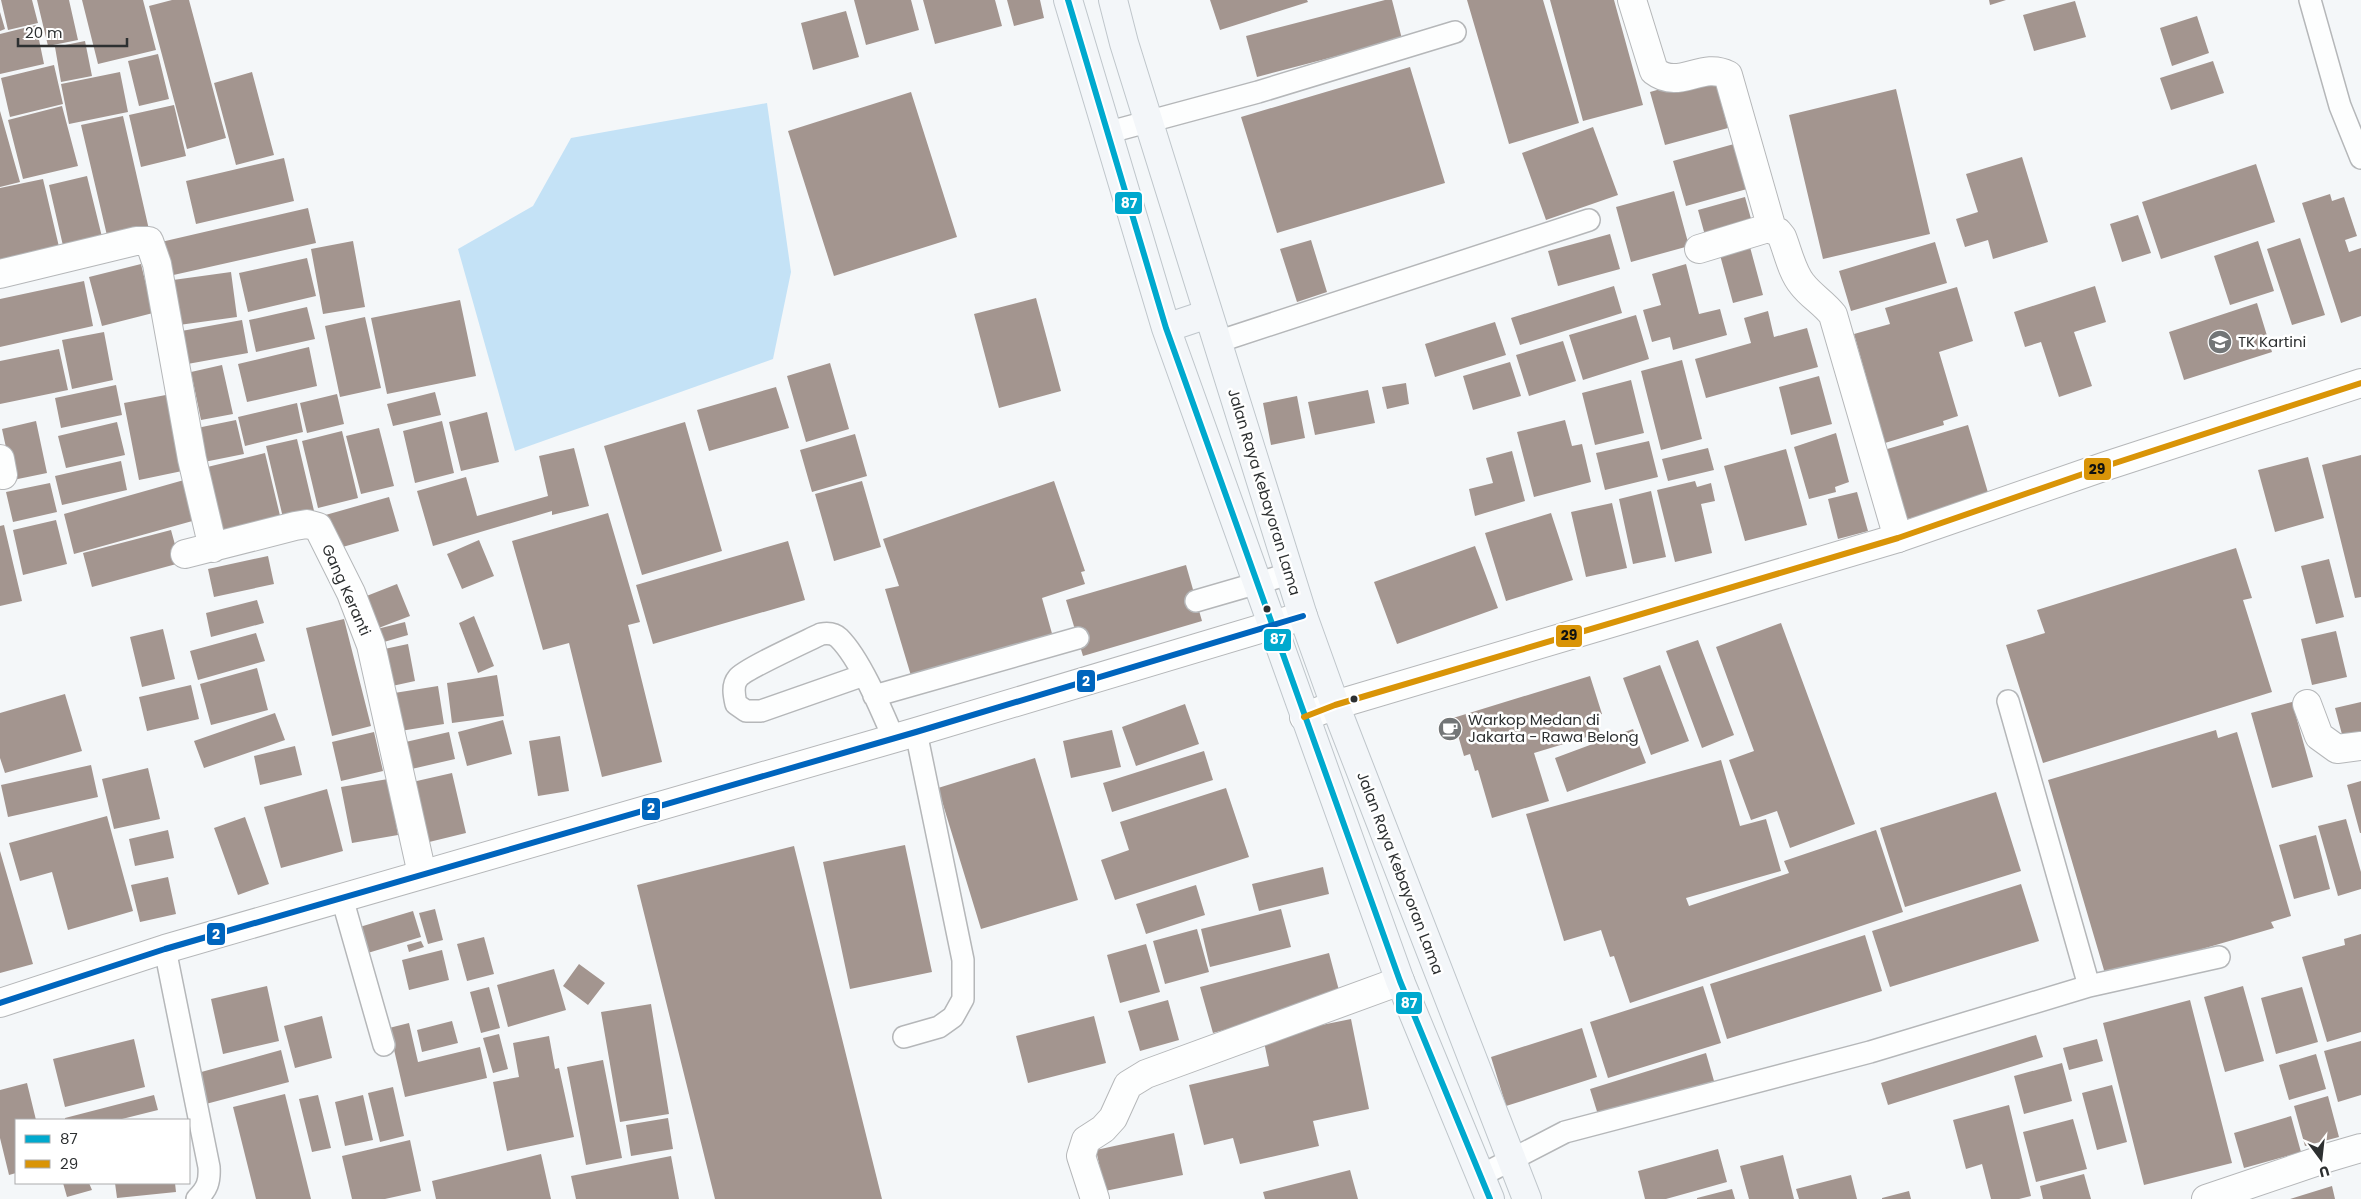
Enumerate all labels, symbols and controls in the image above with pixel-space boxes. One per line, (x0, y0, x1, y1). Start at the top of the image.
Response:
scale bar (18, 15, 126, 47)
text: 20 m (25, 22, 63, 43)
line badge: 87 (1114, 191, 1143, 215)
text: 87 (1121, 193, 1138, 213)
school or university icon: TK Kartini (2207, 329, 2233, 355)
place label: TK Kartini (2238, 331, 2306, 352)
street label: Jalan Raya Kebayoran Lama (1223, 386, 1306, 598)
line badge: 29 (2083, 457, 2112, 481)
text: 29 (2089, 459, 2105, 479)
street label: Gang Keranti (317, 541, 376, 639)
unlabelled marker (1262, 604, 1272, 614)
line badge: 29 (1555, 624, 1583, 648)
text: 29 (1561, 625, 1577, 645)
line badge: 87 (1263, 628, 1292, 652)
text: 87 (1270, 629, 1287, 649)
line badge: 2 (1076, 669, 1096, 693)
text: 2 (1082, 671, 1090, 691)
unlabelled marker (1349, 694, 1359, 704)
place label: Warkop Medan di Jakarta - Rawa Belong (1468, 709, 1639, 747)
cafe icon: Warkop Medan di Jakarta - Rawa Belong (1437, 716, 1463, 742)
street label: Jalan Raya Kebayoran Lama (1352, 768, 1449, 977)
line badge: 2 (641, 797, 661, 821)
text: 2 (647, 798, 655, 818)
line badge: 2 (206, 922, 226, 946)
text: 2 (212, 924, 220, 944)
line badge: 87 (1395, 991, 1423, 1015)
text: 87 (1401, 993, 1418, 1013)
legend (15, 1119, 190, 1184)
text: 87 (60, 1128, 78, 1149)
north arrow (2296, 1134, 2346, 1184)
text: 29 (60, 1153, 78, 1174)
text: U (2317, 1161, 2332, 1183)

